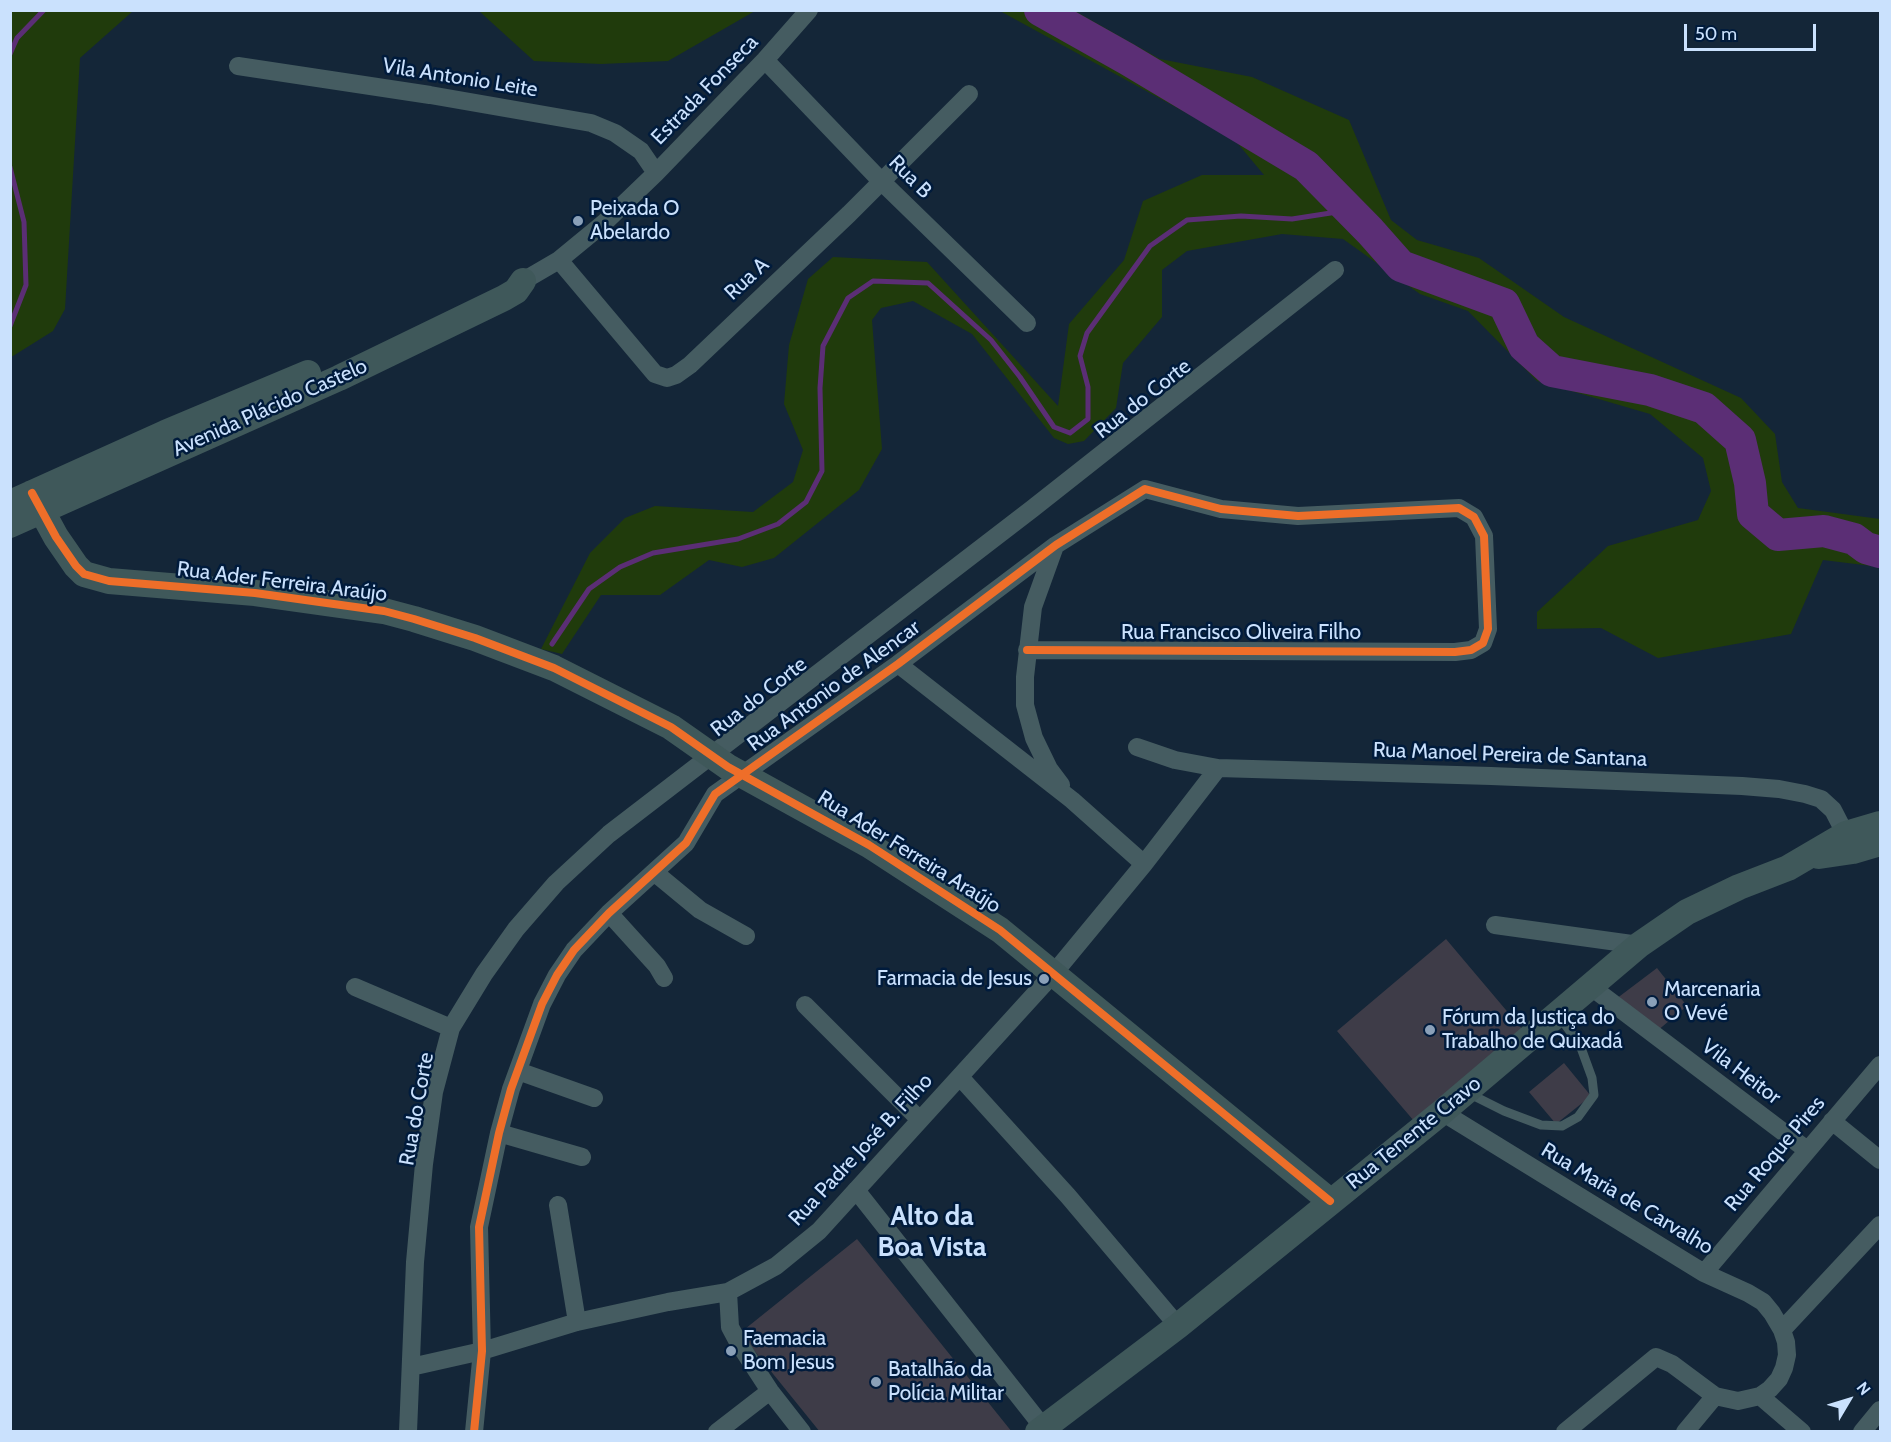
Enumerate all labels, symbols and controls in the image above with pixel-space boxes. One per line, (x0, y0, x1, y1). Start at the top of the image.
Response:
scale bar (1687, 12, 1819, 50)
text: 50 m (1695, 23, 1737, 45)
street label: Estrada Fonseca (646, 30, 764, 150)
street label: Vila Antonio Leite (381, 53, 539, 103)
street label: Rua B (883, 150, 937, 204)
place label: Peixada O Abelardo (590, 196, 680, 246)
marker: Peixada O Abelardo (571, 214, 585, 228)
street label: Rua A (720, 252, 774, 306)
street label: Avenida Plácido Castelo (169, 354, 371, 462)
street label: Rua do Corte (1090, 354, 1196, 444)
street label: Rua Ader Ferreira Araújo (175, 557, 389, 607)
street label: Rua Antonio de Alencar (743, 615, 925, 757)
street label: Rua Francisco Oliveira Filho (1121, 620, 1361, 646)
street label: Rua do Corte (706, 652, 812, 742)
street label: Rua Manoel Pereira de Santana (1372, 738, 1648, 772)
street label: Rua Ader Ferreira Araújo (813, 785, 1005, 919)
place label: Farmacia de Jesus (877, 966, 1032, 992)
marker: Farmacia de Jesus (1037, 972, 1051, 986)
place label: Marcenaria O Vevé (1664, 977, 1760, 1027)
marker: Marcenaria O Vevé (1645, 995, 1659, 1009)
place label: Fórum da Justiça do Trabalho de Quixadá (1442, 1005, 1623, 1055)
marker: Fórum da Justiça do Trabalho de Quixadá (1423, 1023, 1437, 1037)
street label: Vila Heitor (1696, 1034, 1786, 1110)
street label: Rua do Corte (395, 1050, 439, 1168)
street label: Rua Padre José B. Filho (784, 1069, 938, 1231)
street label: Rua Tenente Cravo (1342, 1071, 1486, 1195)
street label: Rua Roque Pires (1720, 1091, 1830, 1217)
street label: Rua Maria de Carvalho (1536, 1138, 1718, 1260)
district label: Alto da Boa Vista (877, 1201, 987, 1264)
place label: Faemacia Bom Jesus (743, 1326, 834, 1376)
marker: Faemacia Bom Jesus (724, 1344, 738, 1358)
place label: Batalhão da Polícia Militar (888, 1357, 1004, 1407)
north arrow (1819, 1370, 1879, 1430)
marker: Batalhão da Polícia Militar (869, 1375, 883, 1389)
text: N (1853, 1378, 1875, 1399)

